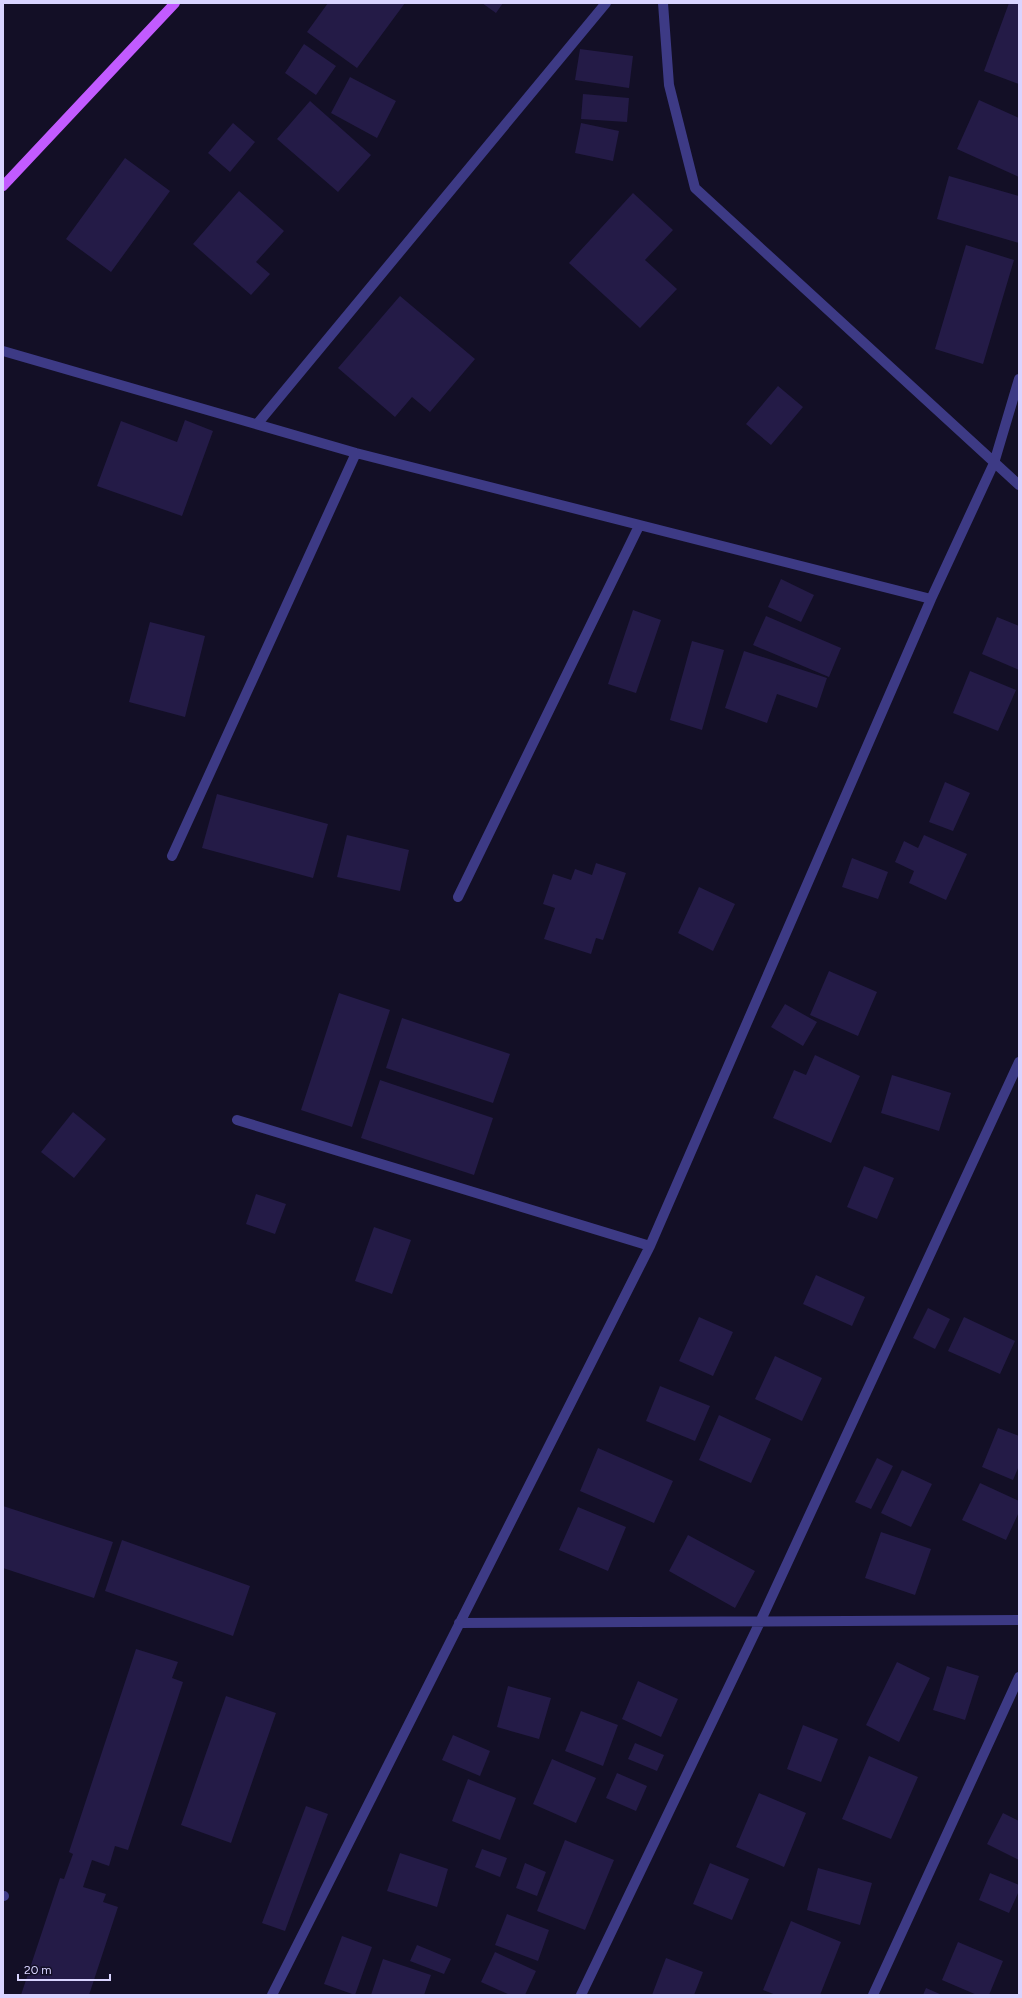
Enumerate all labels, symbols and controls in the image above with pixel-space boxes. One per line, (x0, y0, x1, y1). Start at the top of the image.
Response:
scale bar (18, 1956, 110, 1982)
text: 20 m (24, 1963, 52, 1977)

